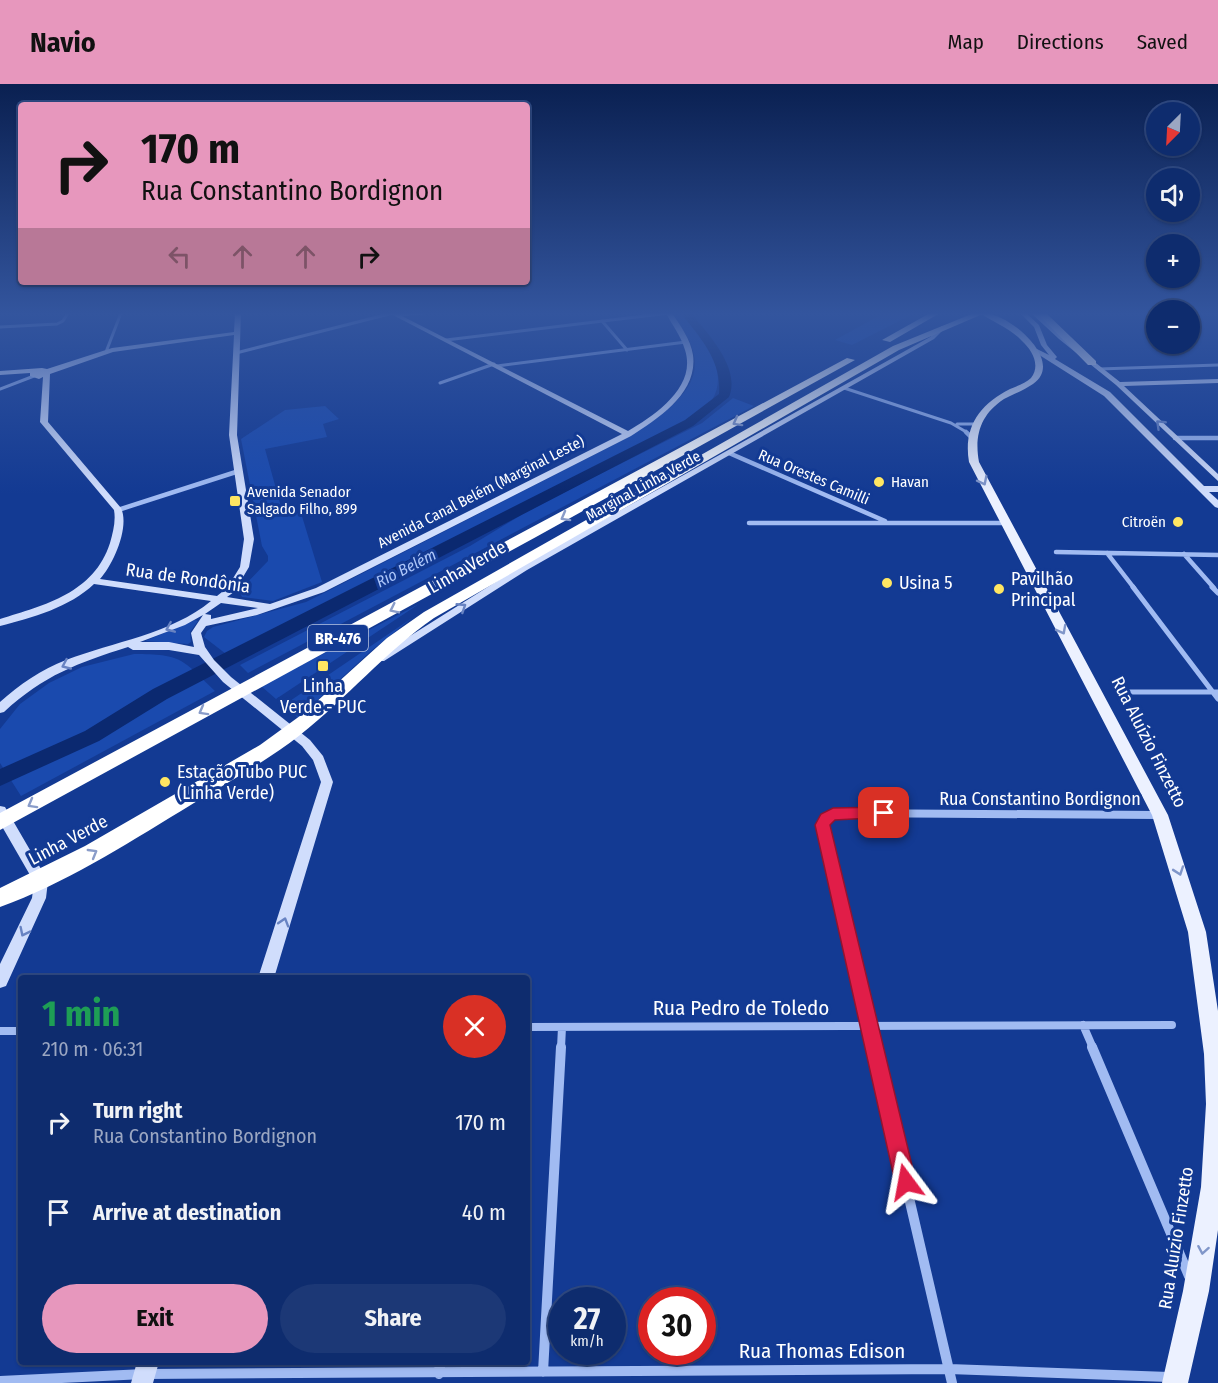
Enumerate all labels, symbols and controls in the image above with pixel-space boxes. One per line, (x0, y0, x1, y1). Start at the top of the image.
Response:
text: Navio (30, 26, 96, 59)
text: Map (947, 29, 984, 55)
text: Directions (1017, 29, 1104, 55)
text: Saved (1137, 29, 1188, 55)
north arrow (1146, 102, 1200, 156)
map controls (1146, 102, 1200, 354)
text: 170 m (141, 124, 240, 174)
icon: right (42, 126, 120, 204)
button: sound (1146, 168, 1200, 222)
text: Rua Constantino Bordignon (141, 175, 443, 207)
button: + (1146, 234, 1200, 288)
icon: left (163, 240, 196, 273)
icon: ahead (226, 240, 259, 273)
icon: ahead (289, 240, 322, 273)
icon: right (352, 240, 385, 273)
button: − (1146, 300, 1200, 354)
one-way arrow (733, 415, 744, 426)
one-way arrow (1157, 420, 1167, 431)
street label: Avenida Canal Belém (Marginal Leste) (375, 432, 587, 552)
street label: Rua Orestes Camilli (756, 446, 872, 508)
street label: Marginal Linha Verde (582, 447, 704, 525)
place label: Havan (891, 473, 929, 491)
marker: Havan (872, 475, 886, 489)
one-way arrow (975, 475, 987, 486)
place label: Avenida Senador Salgado Filho, 899 (247, 483, 357, 518)
marker: Avenida Senador Salgado Filho, 899 (228, 494, 242, 508)
one-way arrow (561, 510, 571, 521)
place label: Citroën (1122, 513, 1166, 531)
marker: Citroën (1171, 515, 1185, 529)
street label: Linha Verde (424, 536, 510, 598)
water label: Rio Belém (373, 545, 439, 591)
street label: Rua de Rondônia (124, 558, 252, 598)
place label: Pavilhão Principal (1011, 568, 1076, 611)
place label: Usina 5 (899, 572, 953, 594)
marker: Usina 5 (880, 576, 894, 590)
marker: Pavilhão Principal (992, 582, 1006, 596)
one-way arrow (389, 602, 400, 614)
one-way arrow (456, 603, 466, 615)
one-way arrow (165, 621, 176, 633)
one-way arrow (1054, 623, 1066, 634)
road number: BR-476 (308, 625, 368, 651)
one-way arrow (62, 657, 73, 669)
marker: Linha Verde - PUC (316, 659, 330, 673)
street label: Rua Aluízio Finzetto (1107, 673, 1191, 811)
place label: Linha Verde - PUC (280, 675, 366, 718)
one-way arrow (199, 704, 209, 715)
place label: Estação Tubo PUC (Linha Verde) (177, 761, 307, 804)
marker: Estação Tubo PUC (Linha Verde) (158, 775, 172, 789)
pin (858, 787, 909, 838)
street label: Rua Constantino Bordignon (939, 788, 1141, 810)
icon: arrive (867, 796, 900, 829)
one-way arrow (28, 797, 38, 809)
street label: Linha Verde (25, 810, 111, 870)
one-way arrow (87, 849, 97, 860)
one-way arrow (1172, 865, 1184, 875)
one-way arrow (276, 917, 289, 928)
one-way arrow (20, 926, 32, 937)
text: 1 min (42, 992, 120, 1036)
button: close (443, 995, 506, 1058)
street label: Rua Pedro de Toledo (653, 995, 829, 1021)
text: 210 m · 06:31 (42, 1037, 143, 1061)
text: Turn right (93, 1097, 182, 1124)
icon: right (42, 1106, 75, 1139)
text: 170 m (455, 1109, 506, 1136)
text: Rua Constantino Bordignon (93, 1124, 317, 1148)
position arrow (874, 1150, 938, 1214)
street label: Rua Aluízio Finzetto (1154, 1165, 1198, 1311)
icon: arrive (42, 1196, 75, 1229)
text: Arrive at destination (93, 1199, 281, 1226)
text: 40 m (462, 1199, 506, 1226)
one-way arrow (1197, 1244, 1210, 1254)
button: Exit (42, 1284, 268, 1353)
button: Share (280, 1284, 506, 1353)
speed limit sign: 30 (638, 1287, 716, 1365)
text: 27 (574, 1301, 600, 1337)
text: km/h (570, 1332, 604, 1350)
street label: Rua Thomas Edison (739, 1338, 905, 1364)

